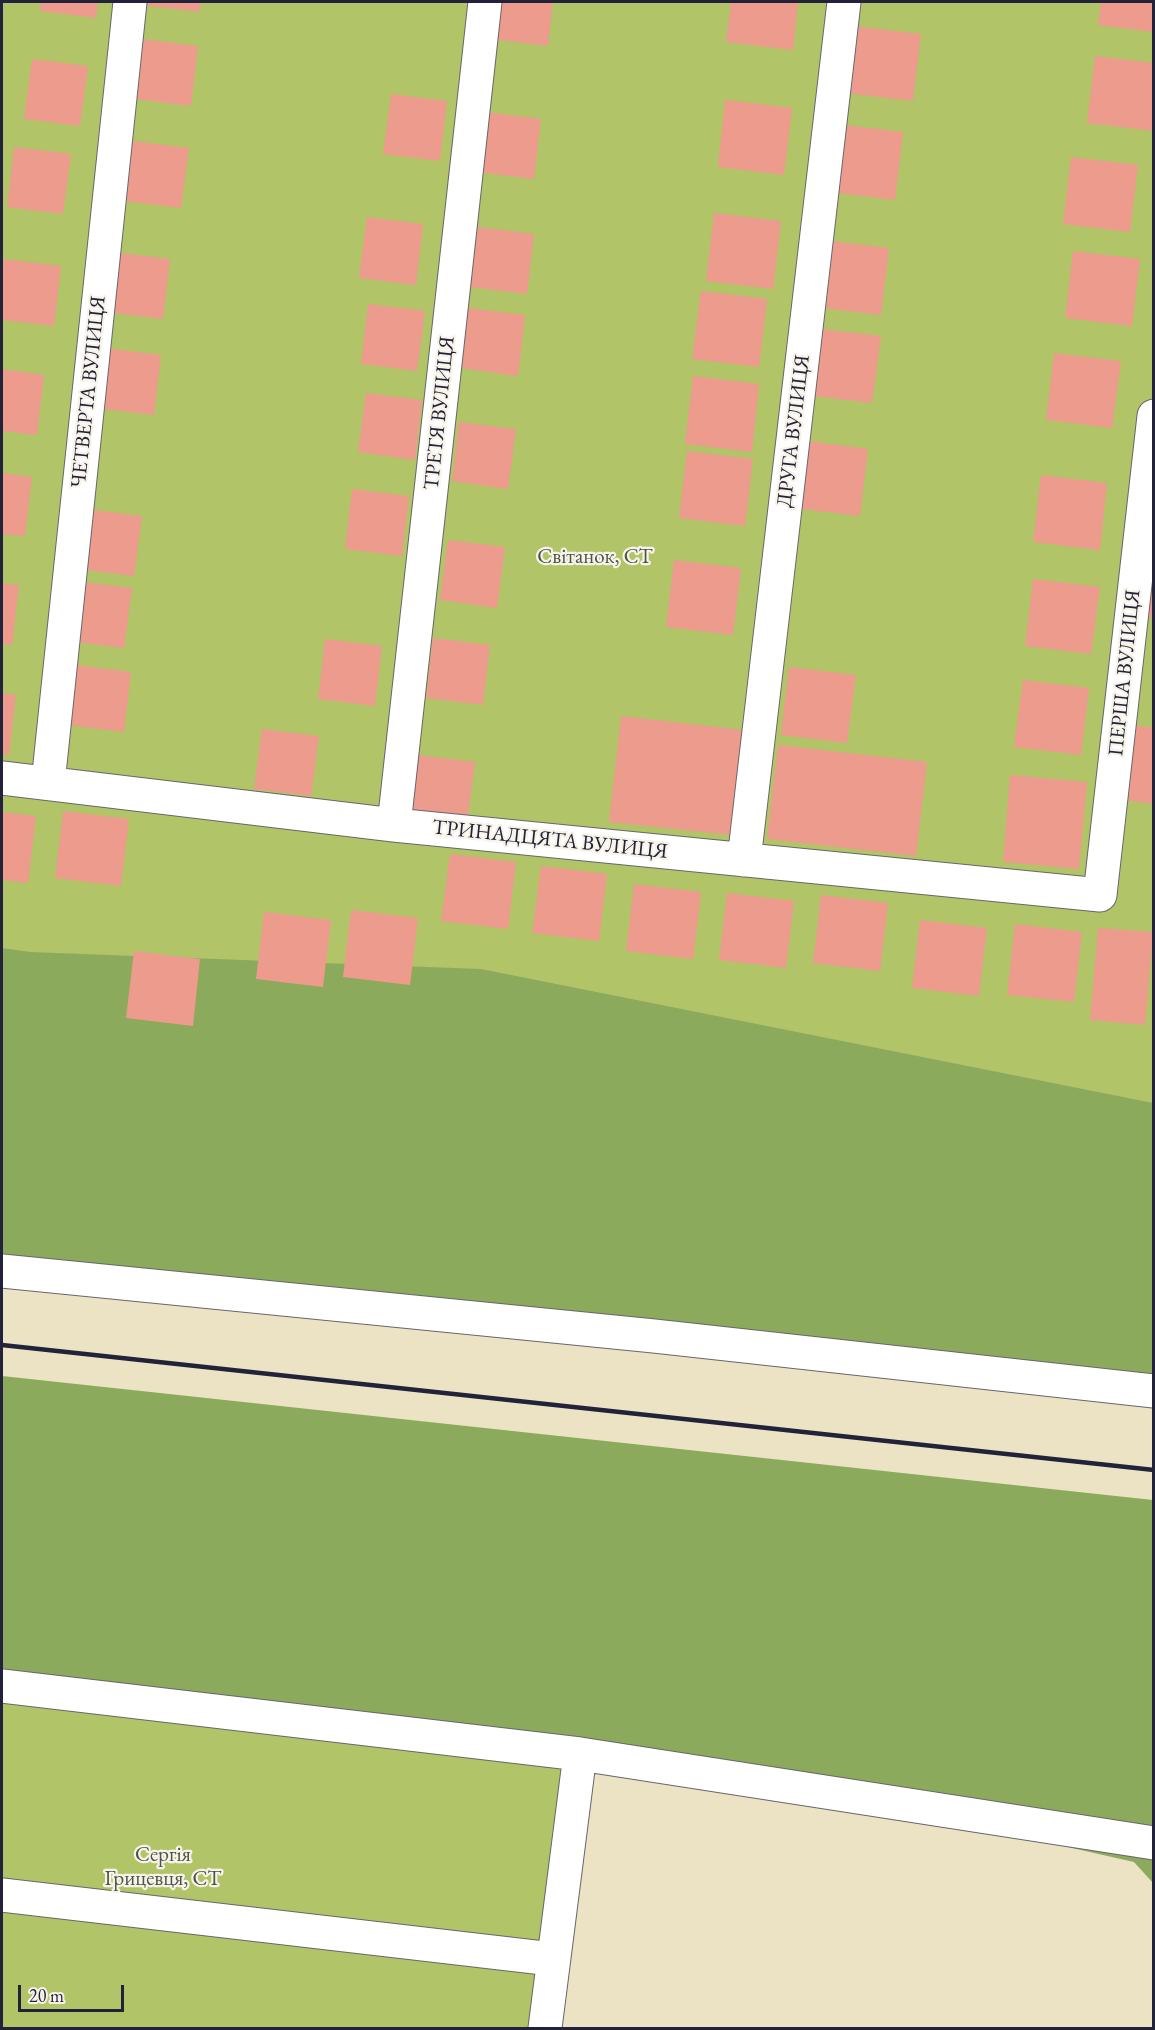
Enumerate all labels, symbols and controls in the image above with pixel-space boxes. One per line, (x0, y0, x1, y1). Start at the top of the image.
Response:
street label: ЧЕТВЕРТА ВУЛИЦЯ (66, 295, 112, 489)
street label: ТРЕТЯ ВУЛИЦЯ (419, 335, 461, 491)
street label: ДРУГА ВУЛИЦЯ (772, 353, 816, 509)
park label: Світанок, СТ (537, 544, 653, 570)
street label: ПЕРША ВУЛИЦЯ (1104, 588, 1146, 758)
street label: ТРИНАДЦЯТА ВУЛИЦЯ (431, 815, 669, 865)
park label: Сергія Грицевця, СТ (105, 1842, 221, 1892)
scale bar (21, 1973, 128, 2011)
text: 20 m (29, 1984, 64, 2007)

